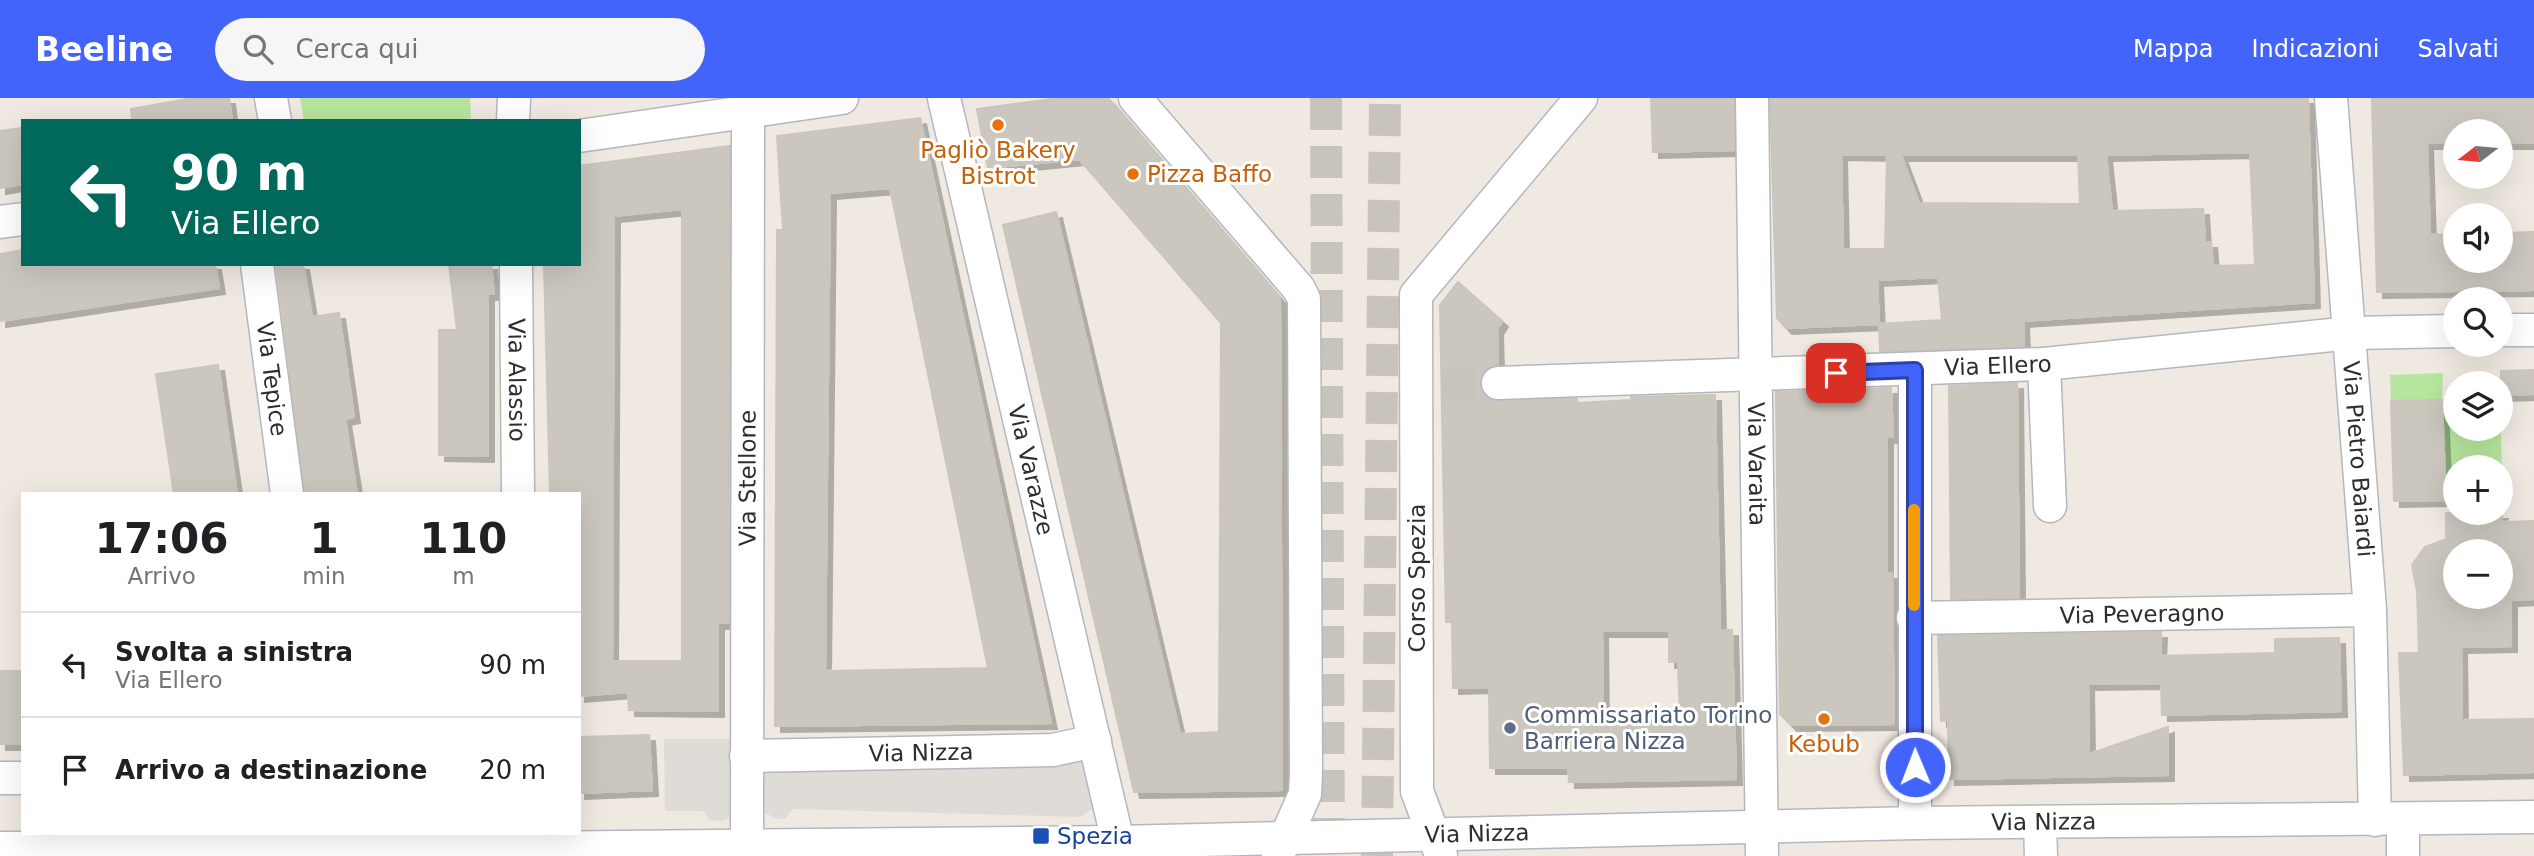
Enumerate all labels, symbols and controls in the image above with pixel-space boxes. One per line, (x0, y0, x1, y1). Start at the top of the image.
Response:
search box (215, 18, 705, 81)
text: Beeline (35, 30, 173, 69)
icon: search (239, 30, 277, 68)
text: Cerca qui (295, 34, 418, 64)
text: Mappa (2133, 35, 2213, 63)
text: Indicazioni (2251, 35, 2379, 63)
text: Salvati (2417, 35, 2499, 63)
marker: Pagliò Bakery Bistrot (990, 117, 1006, 133)
north arrow (2443, 119, 2513, 189)
map controls (2443, 119, 2513, 609)
place label: Pagliò Bakery Bistrot (920, 137, 1076, 189)
text: 90 m (171, 145, 307, 202)
icon: left (56, 147, 147, 238)
place label: Pizza Baffo (1147, 161, 1272, 187)
marker: Pizza Baffo (1125, 166, 1141, 182)
button: sound (2443, 203, 2513, 273)
text: Via Ellero (171, 204, 321, 242)
button: search (2443, 287, 2513, 357)
street label: Via Alassio (503, 318, 531, 442)
street label: Via Tepice (252, 320, 292, 438)
pin (1806, 343, 1866, 403)
street label: Via Ellero (1943, 350, 2053, 380)
icon: arrive (1817, 354, 1855, 392)
street label: Via Pietro Baiardi (2338, 360, 2379, 558)
button: layers (2443, 371, 2513, 441)
street label: Via Varazze (1003, 402, 1059, 538)
street label: Via Varaita (1743, 402, 1771, 526)
street label: Via Stellone (734, 410, 761, 546)
button: + (2443, 455, 2513, 525)
street label: Corso Spezia (1404, 504, 1430, 652)
text: 17:06 (95, 514, 229, 563)
text: 1 (309, 514, 339, 563)
text: 110 (420, 514, 507, 563)
button: − (2443, 539, 2513, 609)
text: Arrivo (128, 563, 196, 589)
text: min (302, 563, 346, 589)
text: m (452, 563, 475, 589)
street label: Via Peveragno (2059, 600, 2225, 628)
text: Svolta a sinistra (115, 637, 353, 667)
icon: left (56, 646, 94, 684)
text: 90 m (479, 650, 546, 680)
text: Via Ellero (115, 667, 223, 693)
place label: Commissariato Torino Barriera Nizza (1524, 702, 1772, 754)
marker: Kebub (1816, 711, 1832, 727)
marker: Commissariato Torino Barriera Nizza (1502, 720, 1518, 736)
position arrow (1878, 730, 1952, 804)
place label: Kebub (1788, 731, 1860, 757)
street label: Via Nizza (868, 739, 974, 767)
icon: arrive (56, 751, 94, 789)
text: Arrivo a destinazione (115, 755, 427, 785)
text: 20 m (479, 755, 546, 785)
street label: Via Nizza (1991, 808, 2096, 835)
street label: Via Nizza (1424, 819, 1530, 848)
place label: Spezia (1057, 823, 1133, 849)
marker: Spezia (1031, 826, 1051, 846)

